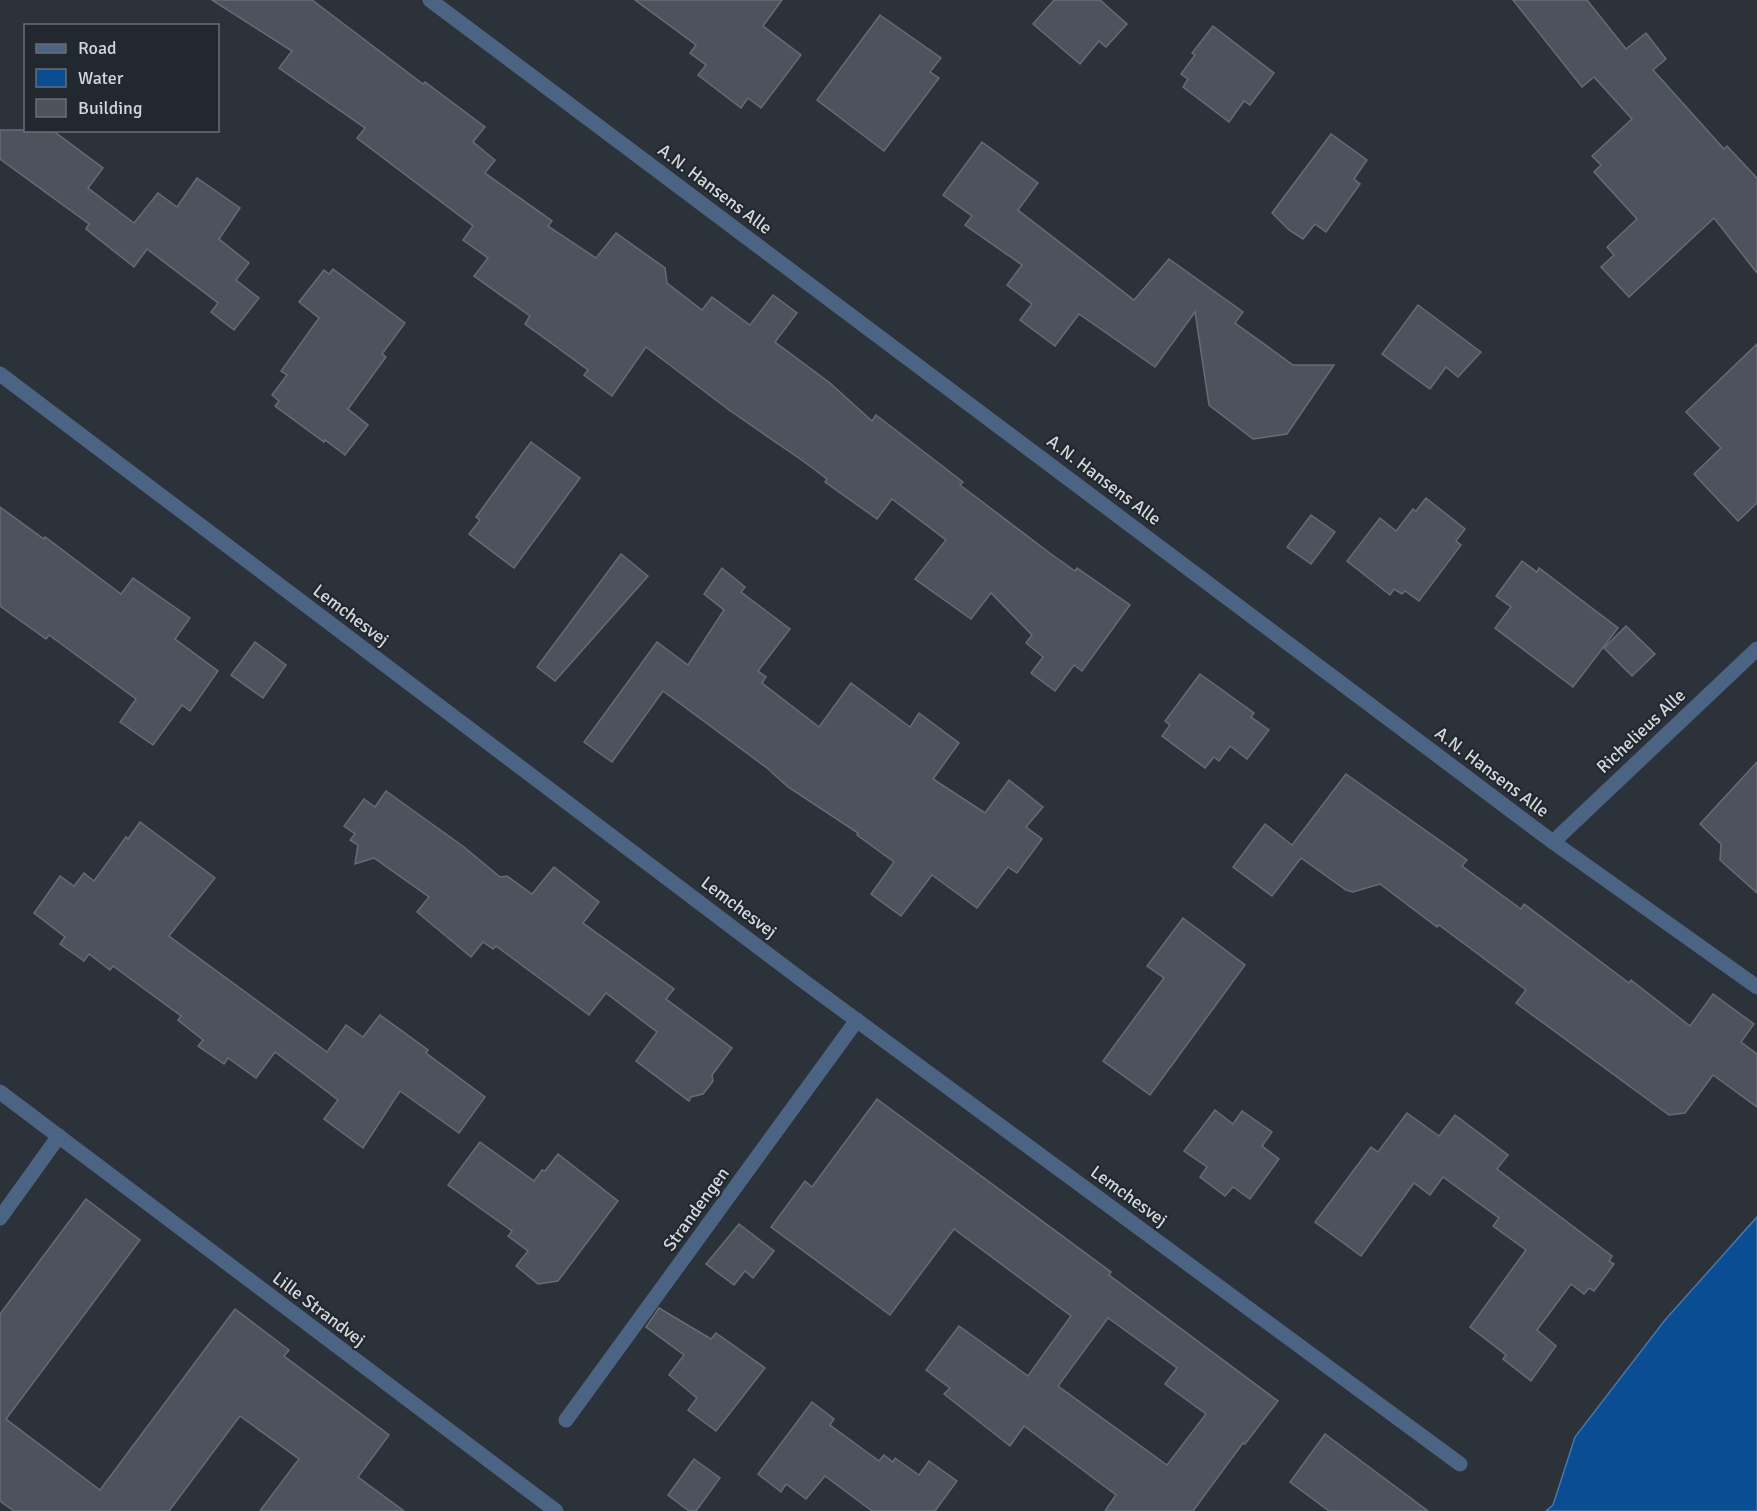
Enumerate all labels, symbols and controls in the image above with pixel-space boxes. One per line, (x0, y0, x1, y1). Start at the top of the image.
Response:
legend (24, 24, 219, 132)
text: Road (78, 37, 117, 59)
text: Water (78, 67, 124, 89)
text: Building (78, 97, 142, 119)
street label: A.N. Hansens Alle (654, 139, 776, 239)
street label: A.N. Hansens Alle (1043, 430, 1165, 530)
street label: Lemchesvej (309, 579, 393, 651)
street label: Richelieus Alle (1592, 684, 1690, 778)
street label: A.N. Hansens Alle (1431, 722, 1553, 822)
street label: Lemchesvej (697, 871, 781, 943)
street label: Lemchesvej (1086, 1161, 1172, 1231)
street label: Strandengen (658, 1163, 734, 1255)
street label: Lille Strandvej (268, 1267, 370, 1351)

